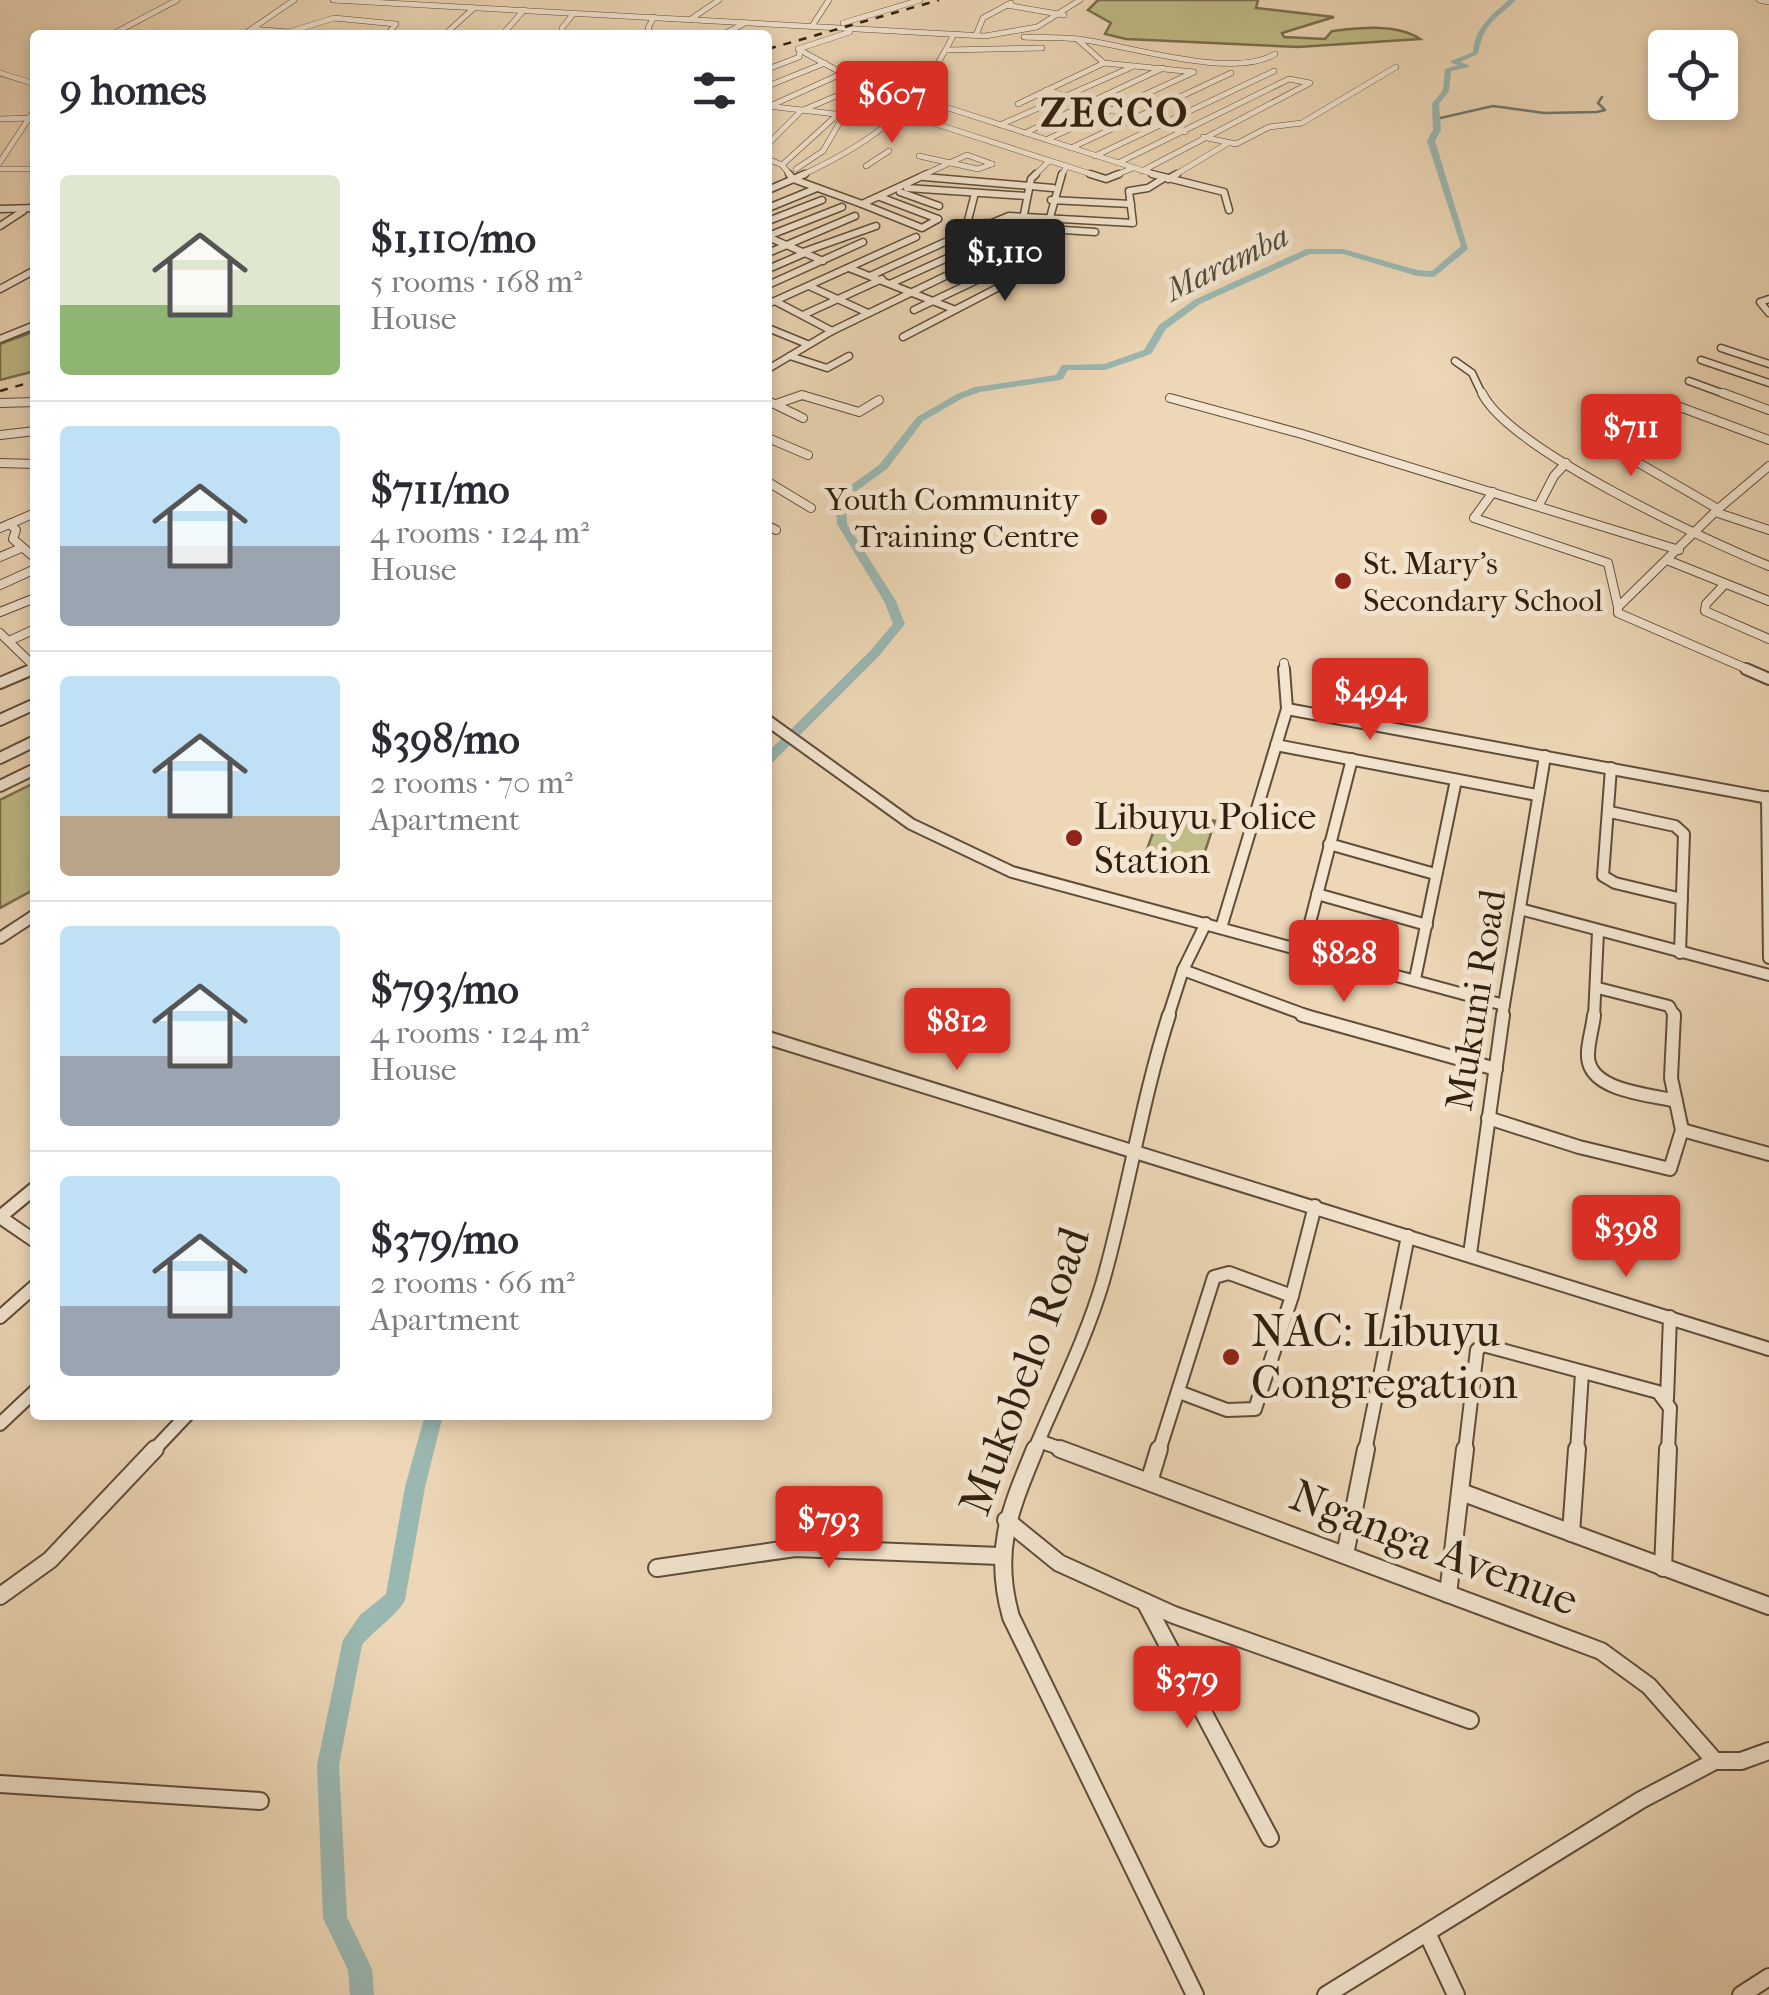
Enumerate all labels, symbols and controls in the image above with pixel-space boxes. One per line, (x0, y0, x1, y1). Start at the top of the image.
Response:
map controls (1648, 30, 1738, 120)
button: locate (1648, 30, 1738, 120)
pin: $607 (833, 61, 951, 146)
icon: filters (687, 63, 742, 118)
text: 9 homes (60, 66, 207, 115)
text: $607 (858, 75, 926, 112)
district label: ZECCO (1040, 90, 1190, 136)
text: $1,110/mo (370, 214, 536, 263)
icon: home (140, 215, 260, 335)
water label: Maramba (1158, 217, 1295, 309)
pin: $1,110 (924, 219, 1086, 304)
text: $1,110 (967, 233, 1043, 270)
text: 5 rooms · 168 m² (370, 263, 582, 300)
text: House (370, 300, 457, 337)
pin: $711 (1572, 394, 1690, 479)
text: $711 (1603, 408, 1659, 445)
text: $711/mo (370, 465, 510, 514)
icon: home (140, 466, 260, 586)
place label: Youth Community Training Centre (824, 481, 1080, 555)
marker: Youth Community Training Centre (1088, 506, 1110, 528)
text: 4 rooms · 124 m² (370, 514, 589, 551)
place label: St. Mary's Secondary School (1363, 545, 1603, 619)
text: House (370, 551, 457, 588)
marker: St. Mary's Secondary School (1332, 570, 1354, 592)
pin: $494 (1311, 658, 1429, 743)
text: $494 (1334, 672, 1406, 709)
text: $398/mo (370, 715, 520, 764)
icon: home (140, 716, 260, 836)
text: 2 rooms · 70 m² (370, 764, 573, 801)
place label: Libuyu Police Station (1094, 794, 1316, 883)
text: Apartment (370, 801, 520, 838)
marker: Libuyu Police Station (1063, 827, 1085, 849)
street label: Mukuni Road (1436, 886, 1516, 1114)
pin: $828 (1285, 920, 1403, 1005)
text: $828 (1311, 934, 1377, 971)
text: $793/mo (370, 965, 519, 1014)
icon: home (140, 966, 260, 1086)
pin: $812 (898, 988, 1016, 1073)
text: $812 (926, 1002, 988, 1039)
text: 4 rooms · 124 m² (370, 1014, 589, 1051)
text: House (370, 1051, 457, 1088)
pin: $398 (1567, 1195, 1685, 1280)
text: $398 (1594, 1209, 1658, 1246)
text: $379/mo (370, 1215, 519, 1264)
icon: home (140, 1216, 260, 1336)
street label: Mukobelo Road (949, 1220, 1102, 1522)
text: 2 rooms · 66 m² (370, 1264, 575, 1301)
text: Apartment (370, 1301, 520, 1338)
place label: NAC: Libuyu Congregation (1251, 1305, 1518, 1410)
marker: NAC: Libuyu Congregation (1220, 1346, 1242, 1368)
street label: Nganga Avenue (1283, 1469, 1585, 1627)
pin: $793 (770, 1486, 888, 1571)
text: $793 (798, 1500, 860, 1537)
pin: $379 (1128, 1646, 1246, 1731)
text: $379 (1156, 1660, 1218, 1697)

